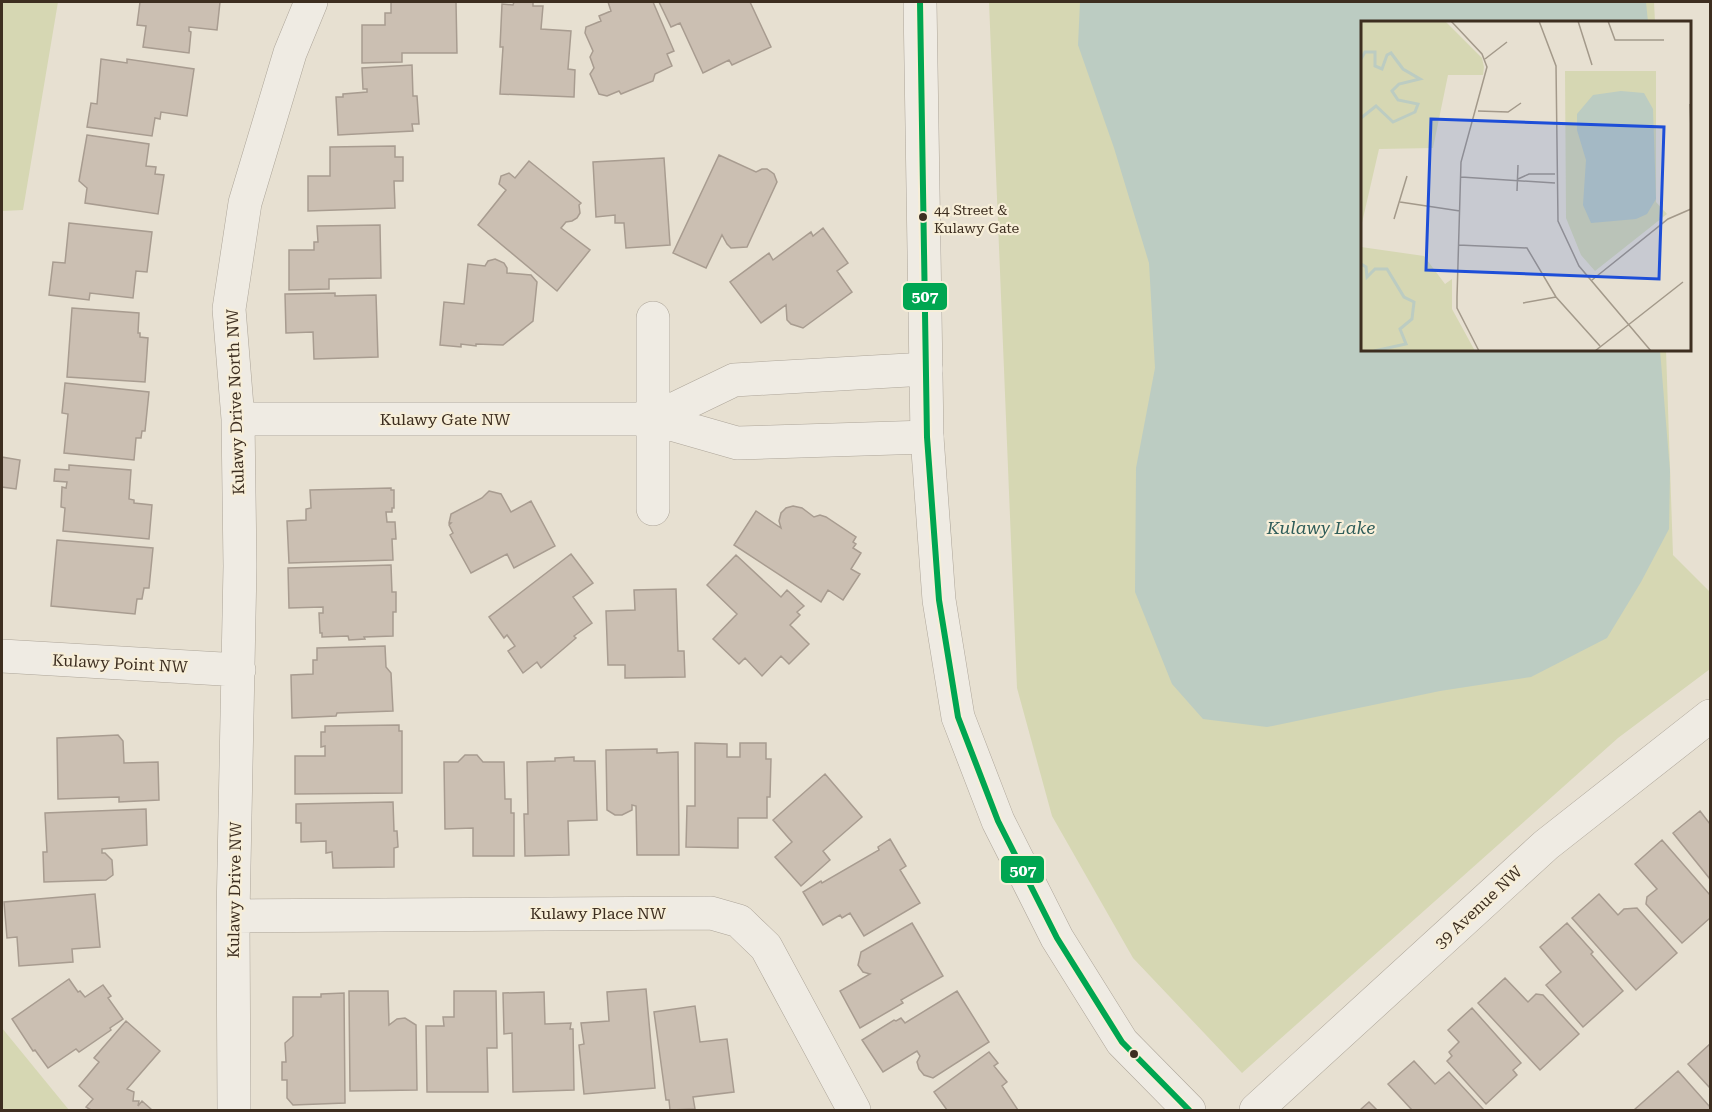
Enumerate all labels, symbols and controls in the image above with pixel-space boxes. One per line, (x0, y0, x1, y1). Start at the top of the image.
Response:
inset map (1361, 21, 1691, 351)
place label: 44 Street & Kulawy Gate (934, 202, 1020, 236)
marker: 44 Street & Kulawy Gate (917, 211, 929, 223)
line badge: 507 (902, 282, 948, 311)
text: 507 (912, 287, 938, 306)
street label: Kulawy Drive North NW (223, 308, 248, 495)
street label: Kulawy Gate NW (380, 410, 511, 429)
water label: Kulawy Lake (1266, 517, 1375, 538)
street label: Kulawy Point NW (52, 650, 189, 677)
street label: Kulawy Drive NW (224, 821, 245, 958)
line badge: 507 (1000, 855, 1045, 884)
text: 507 (1010, 861, 1036, 880)
street label: 39 Avenue NW (1431, 862, 1526, 953)
street label: Kulawy Place NW (530, 904, 667, 923)
unlabelled marker (1128, 1048, 1140, 1060)

